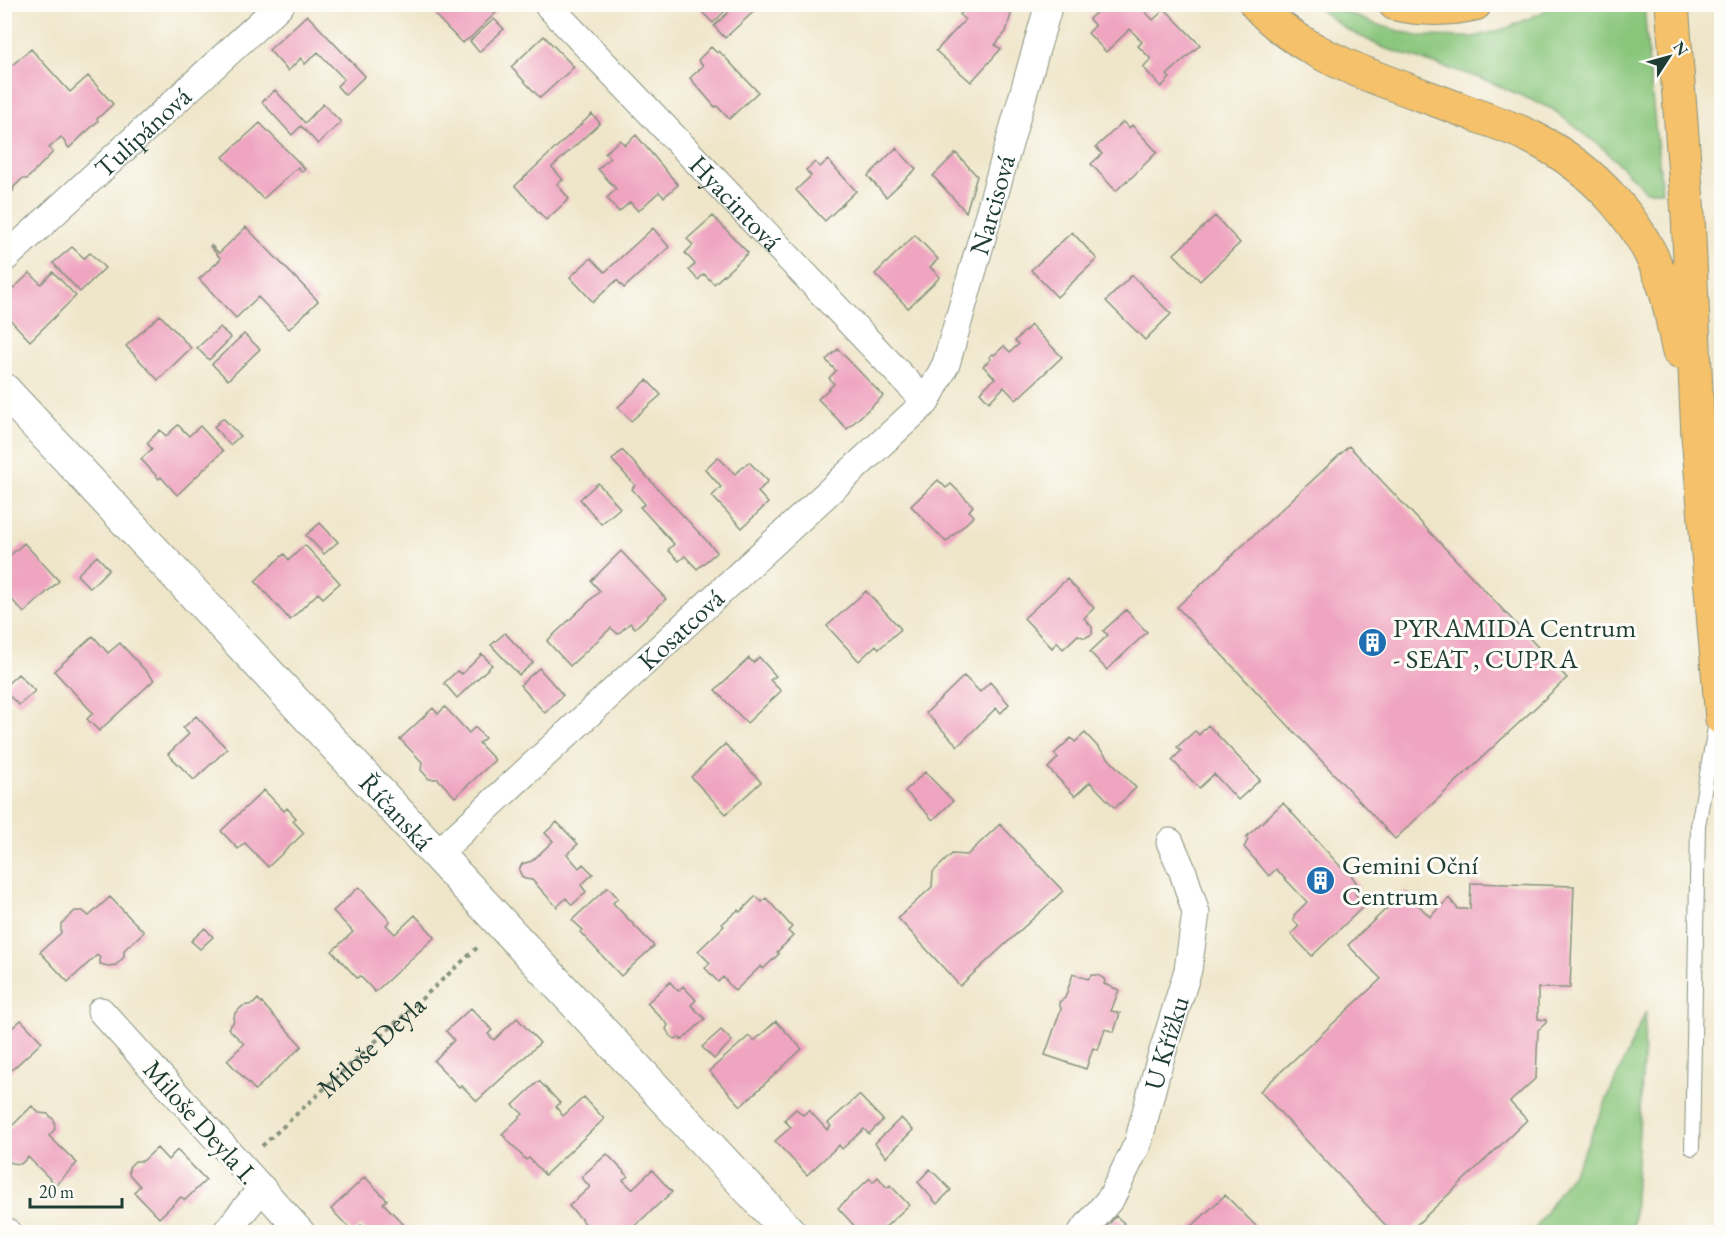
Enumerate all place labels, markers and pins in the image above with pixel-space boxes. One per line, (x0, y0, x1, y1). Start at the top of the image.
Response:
place label: PYRAMIDA Centrum - SEAT , CUPRA (1393, 610, 1636, 676)
building icon: PYRAMIDA Centrum - SEAT , CUPRA (1356, 627, 1388, 659)
place label: Gemini Oční Centrum (1342, 847, 1479, 913)
building icon: Gemini Oční Centrum (1305, 864, 1337, 896)

